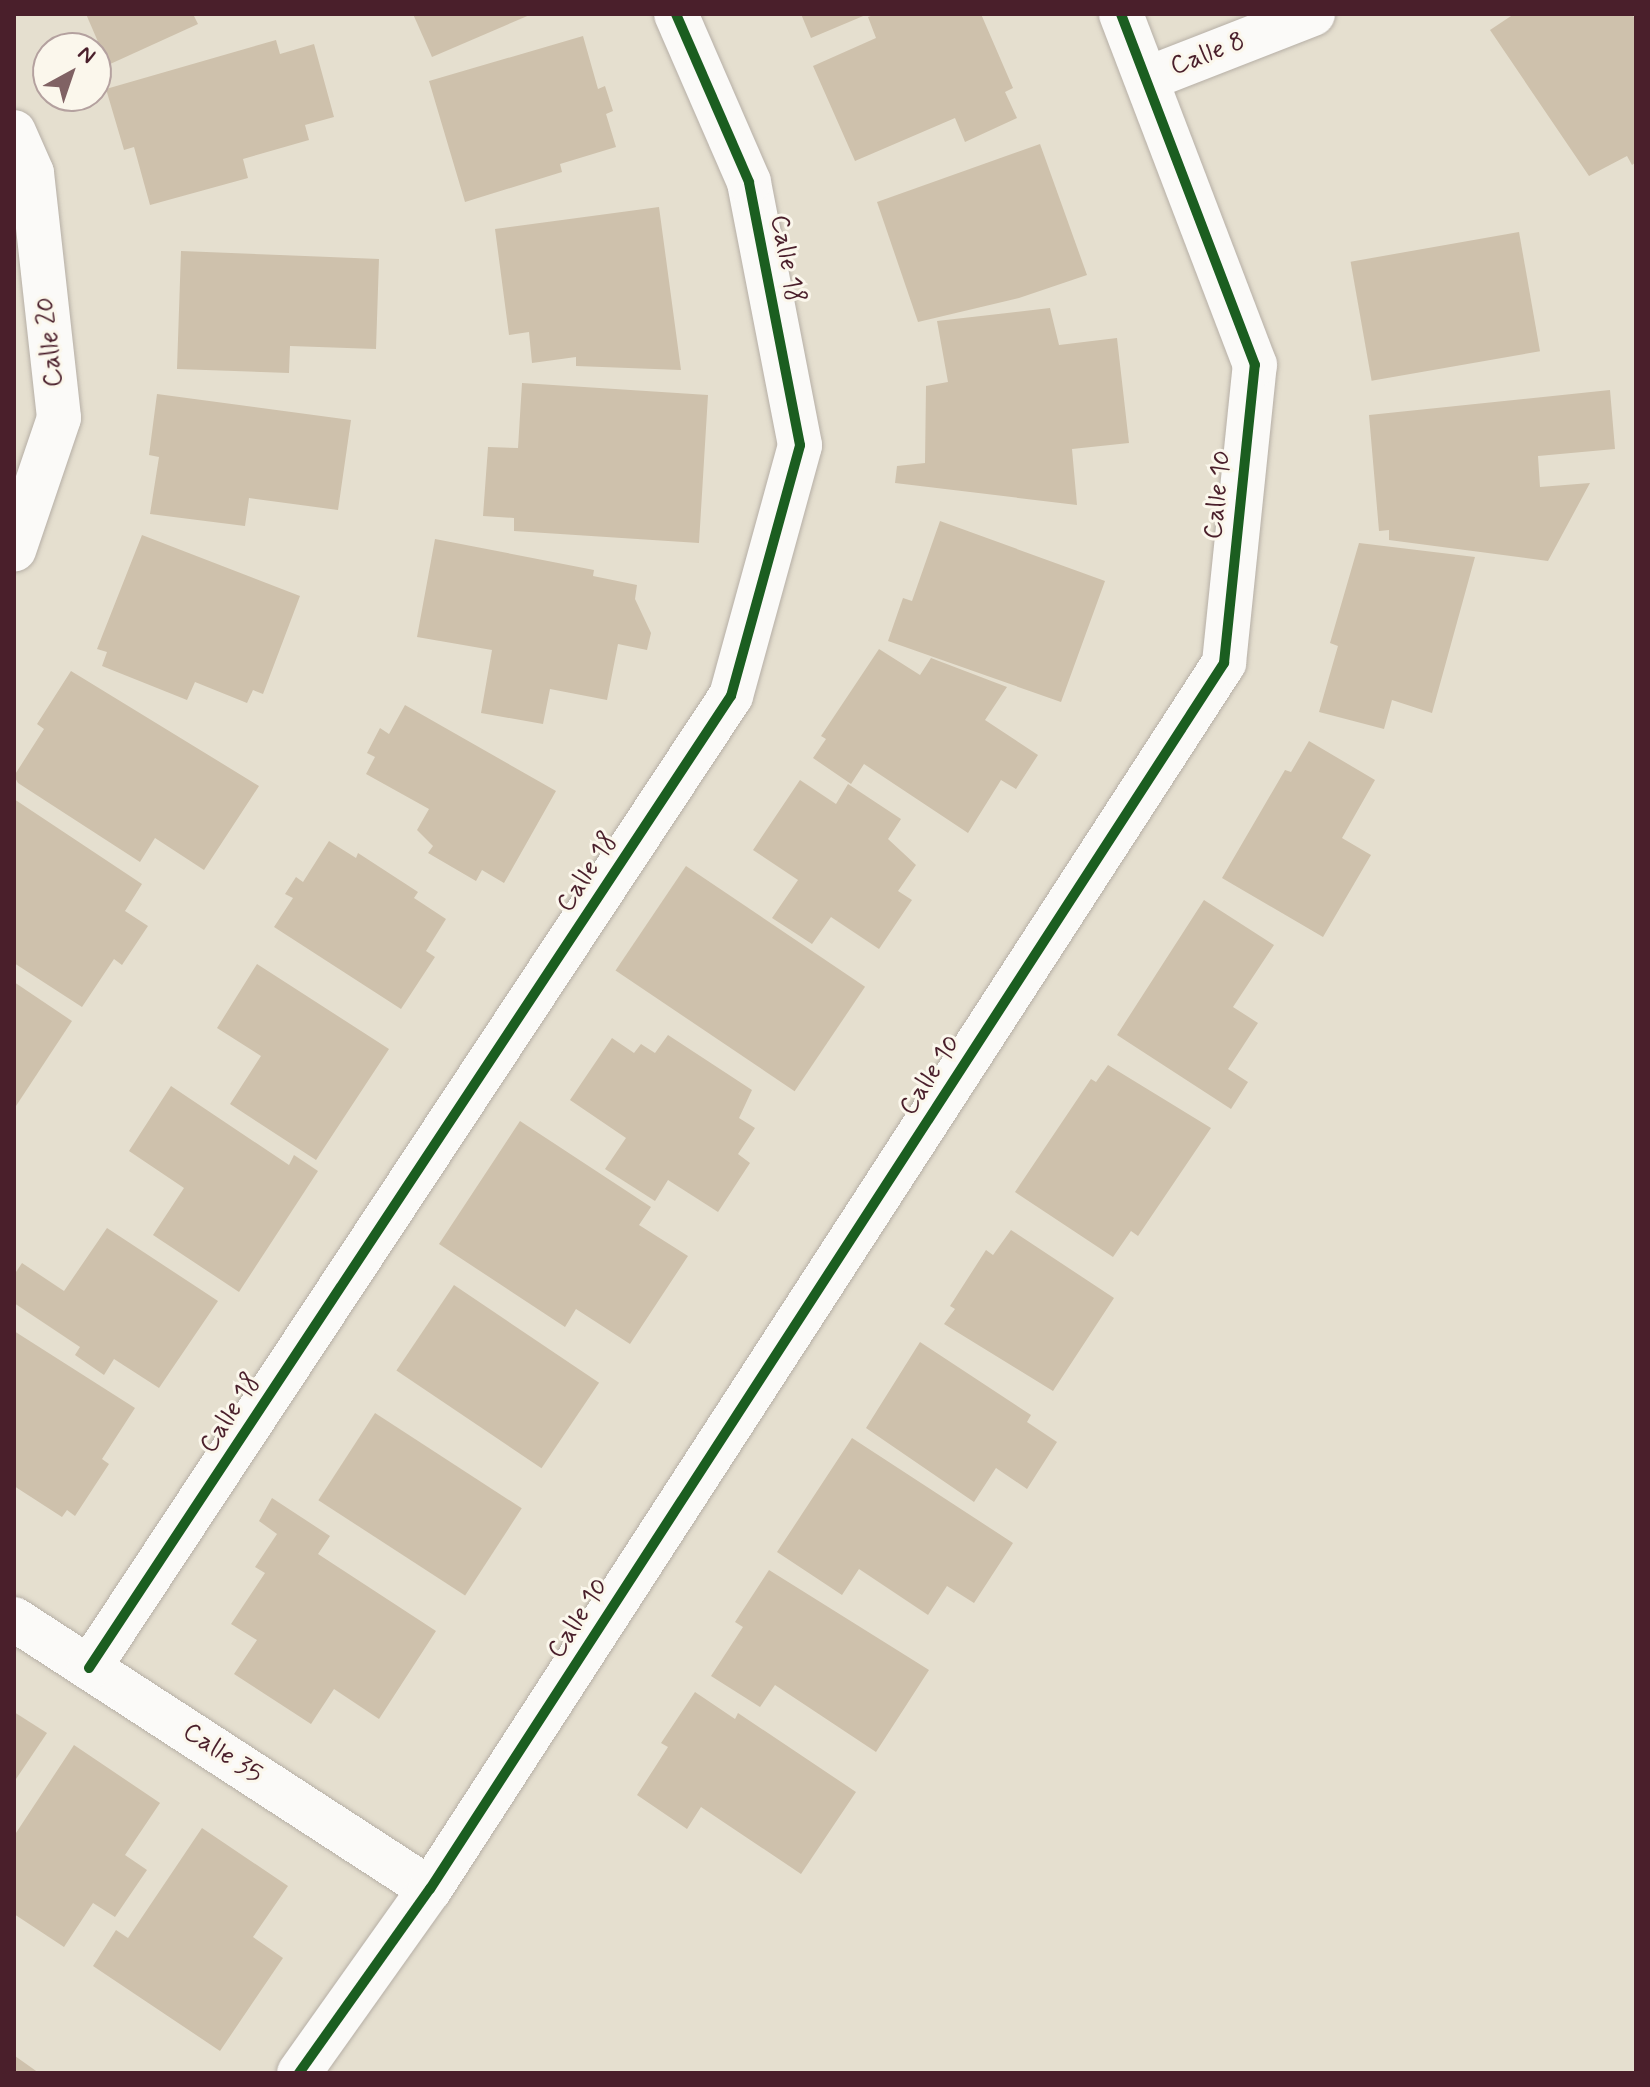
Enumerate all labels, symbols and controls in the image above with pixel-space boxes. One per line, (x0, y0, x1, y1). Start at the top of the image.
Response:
street label: Calle 8 (1166, 27, 1250, 83)
north arrow (32, 32, 112, 112)
text: N (72, 40, 101, 71)
street label: Calle 18 (762, 212, 810, 306)
street label: Calle 20 (31, 295, 71, 389)
street label: Calle 10 (1199, 449, 1239, 541)
street label: Calle 18 (551, 827, 625, 919)
street label: Calle 10 (894, 1030, 968, 1122)
street label: Calle 18 (194, 1368, 268, 1460)
street label: Calle 10 (542, 1573, 616, 1665)
street label: Calle 35 (176, 1717, 268, 1791)

